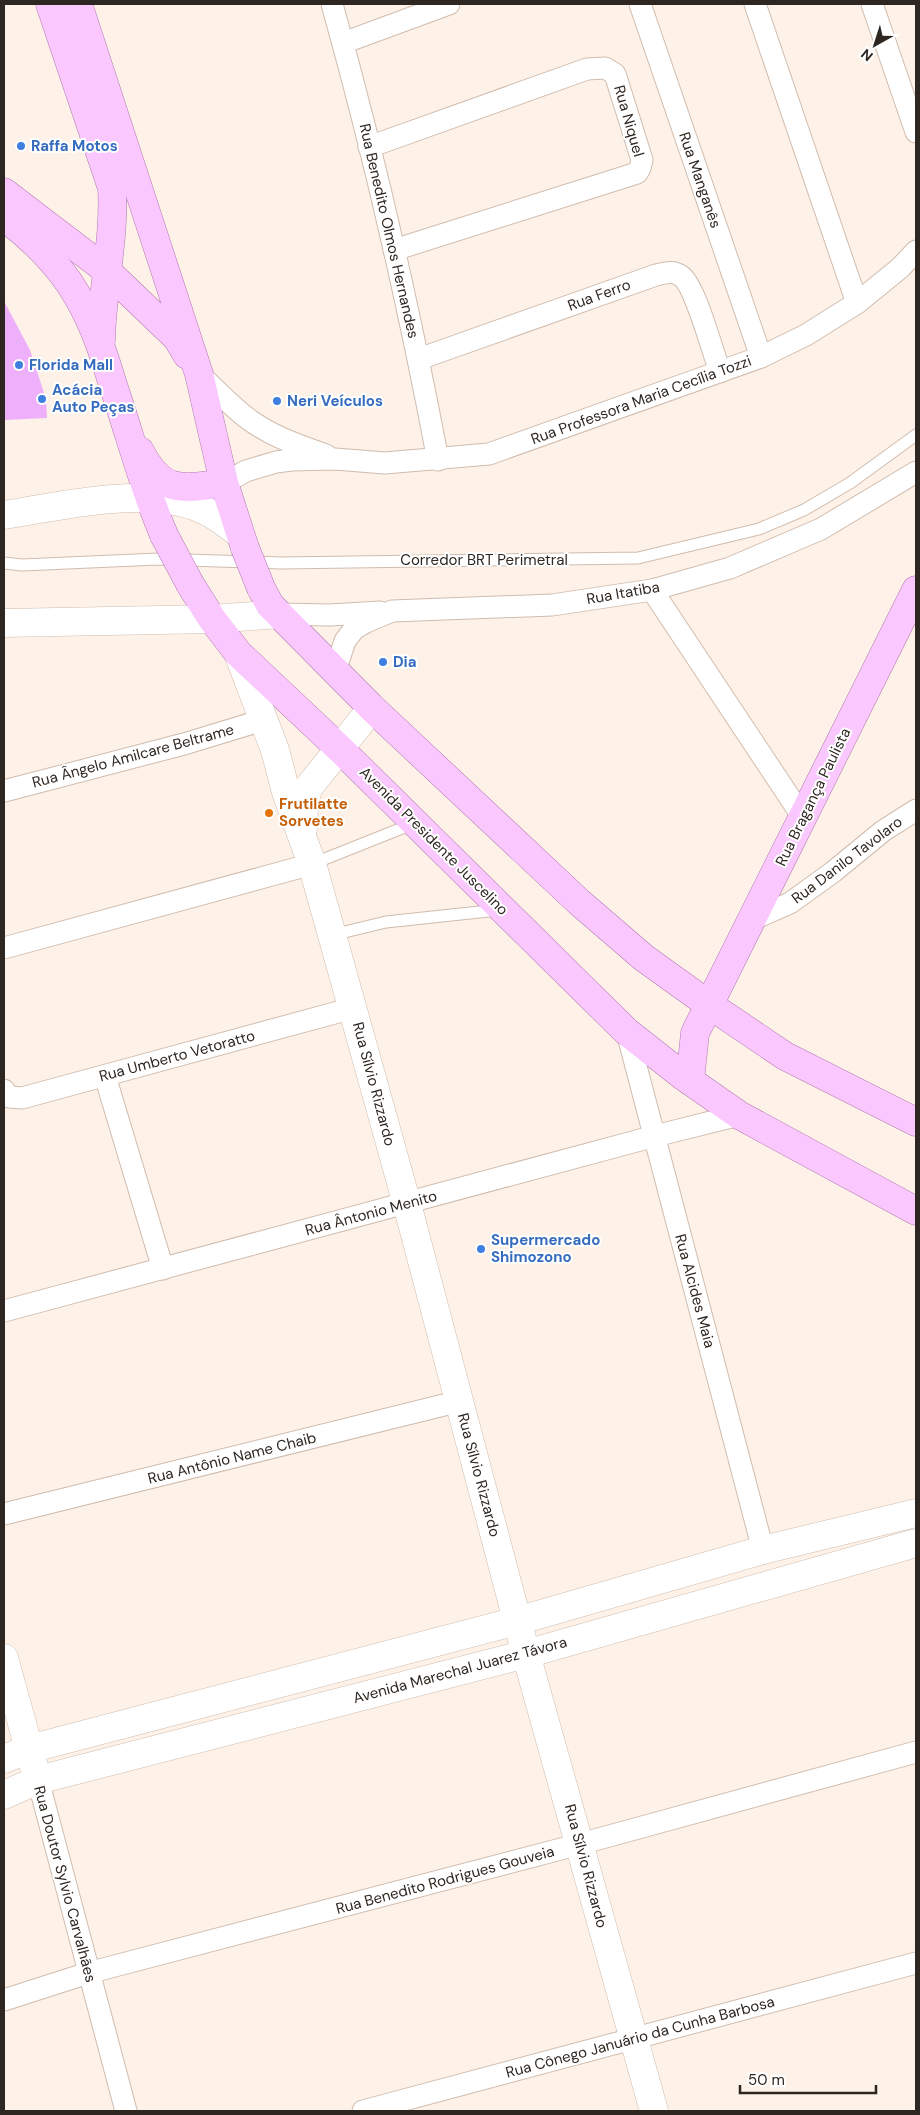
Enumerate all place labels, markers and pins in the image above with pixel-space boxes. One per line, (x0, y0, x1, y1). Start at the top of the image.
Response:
place label: Raffa Motos (31, 136, 118, 156)
marker: Raffa Motos (15, 140, 27, 152)
place label: Florida Mall (29, 355, 113, 375)
marker: Florida Mall (13, 359, 25, 371)
place label: Acácia Auto Peças (52, 380, 134, 417)
place label: Neri Veículos (287, 391, 383, 411)
marker: Acácia Auto Peças (36, 393, 48, 405)
marker: Neri Veículos (271, 395, 283, 407)
place label: Dia (393, 652, 417, 672)
marker: Dia (377, 656, 389, 668)
place label: Frutilatte Sorvetes (279, 794, 348, 831)
marker: Frutilatte Sorvetes (263, 807, 275, 819)
place label: Supermercado Shimozono (491, 1230, 600, 1267)
marker: Supermercado Shimozono (475, 1243, 487, 1255)

